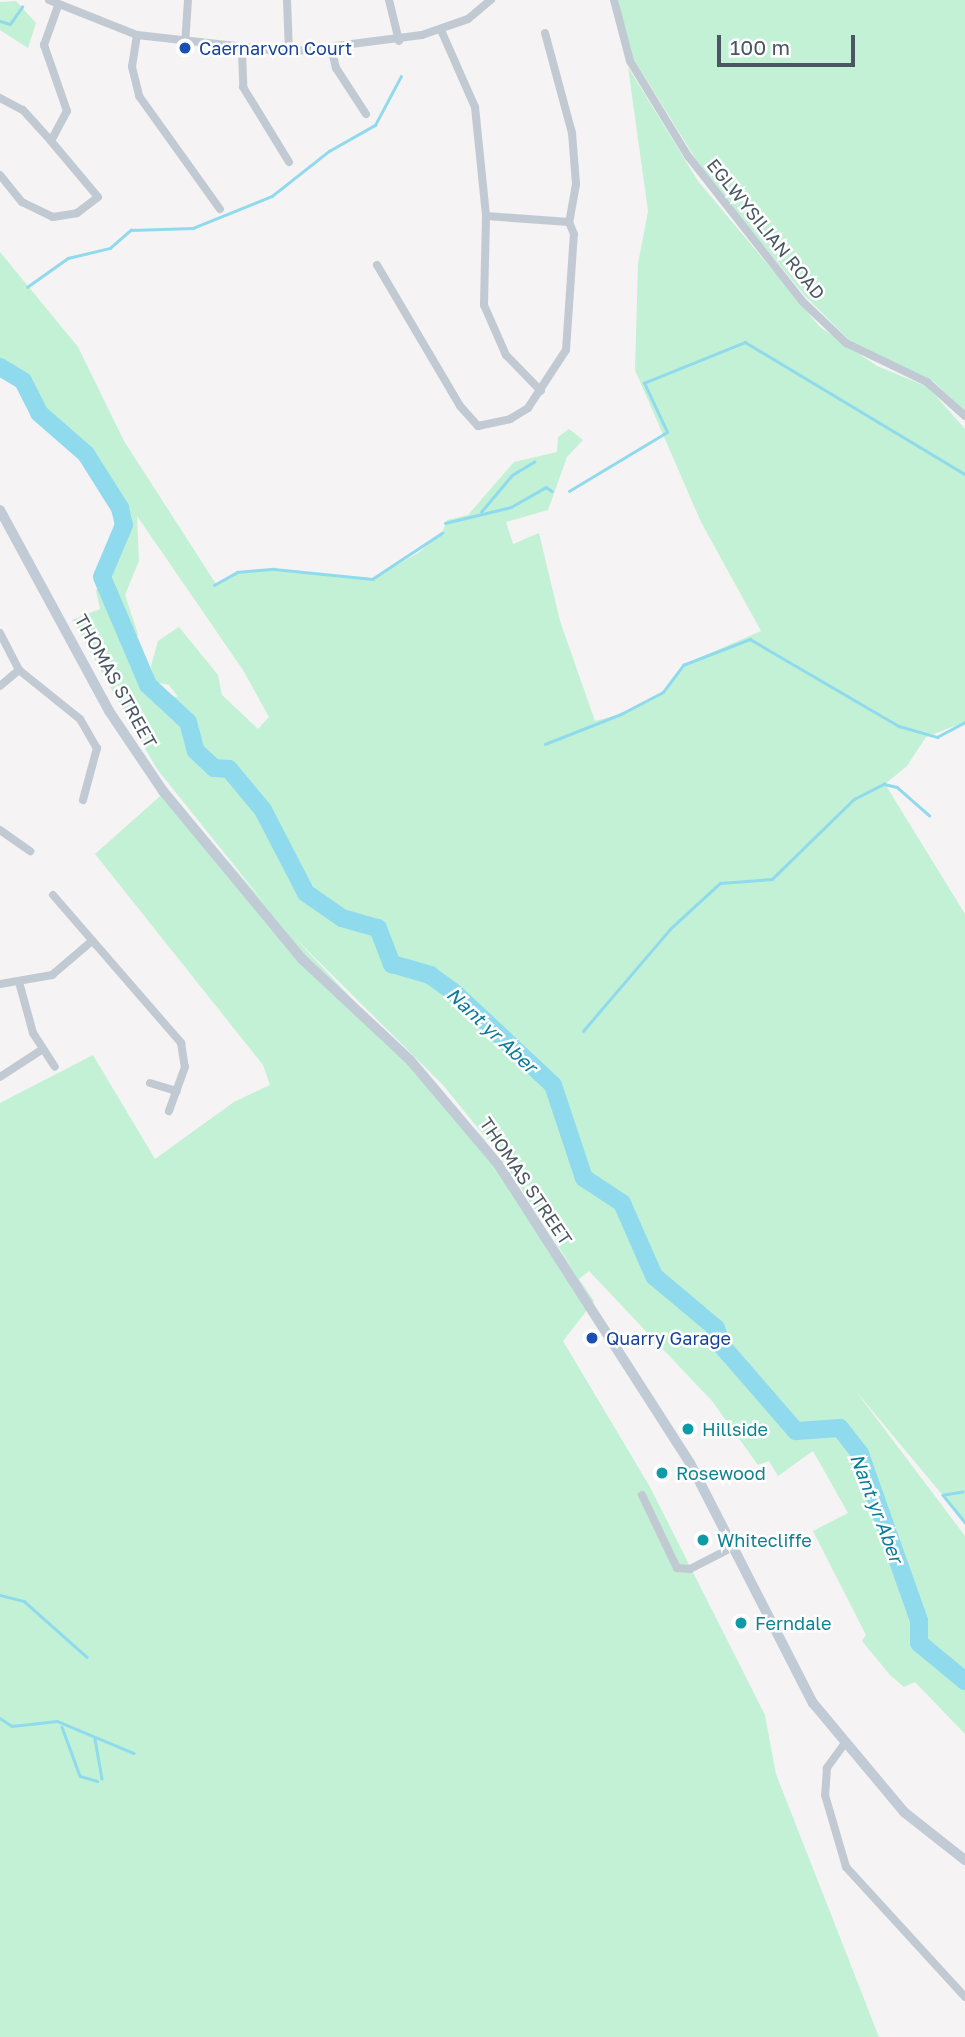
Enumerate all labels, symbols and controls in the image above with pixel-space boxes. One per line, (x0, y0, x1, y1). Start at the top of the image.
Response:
scale bar (720, 21, 858, 65)
text: 100 m (730, 34, 790, 60)
place label: Caernarvon Court (199, 37, 352, 59)
marker: Caernarvon Court (177, 40, 193, 56)
street label: EGLWYSILIAN ROAD (703, 154, 829, 304)
street label: THOMAS STREET (70, 610, 162, 752)
water label: Nant yr Aber (442, 983, 542, 1077)
street label: THOMAS STREET (475, 1113, 577, 1249)
place label: Quarry Garage (606, 1327, 731, 1349)
marker: Quarry Garage (584, 1330, 600, 1346)
place label: Hillside (702, 1418, 768, 1440)
marker: Hillside (680, 1421, 696, 1437)
water label: Nant yr Aber (846, 1450, 908, 1566)
place label: Rosewood (676, 1462, 766, 1484)
marker: Rosewood (654, 1465, 670, 1481)
place label: Whitecliffe (717, 1529, 812, 1551)
marker: Whitecliffe (695, 1532, 711, 1548)
place label: Ferndale (755, 1612, 831, 1634)
marker: Ferndale (733, 1615, 749, 1631)

